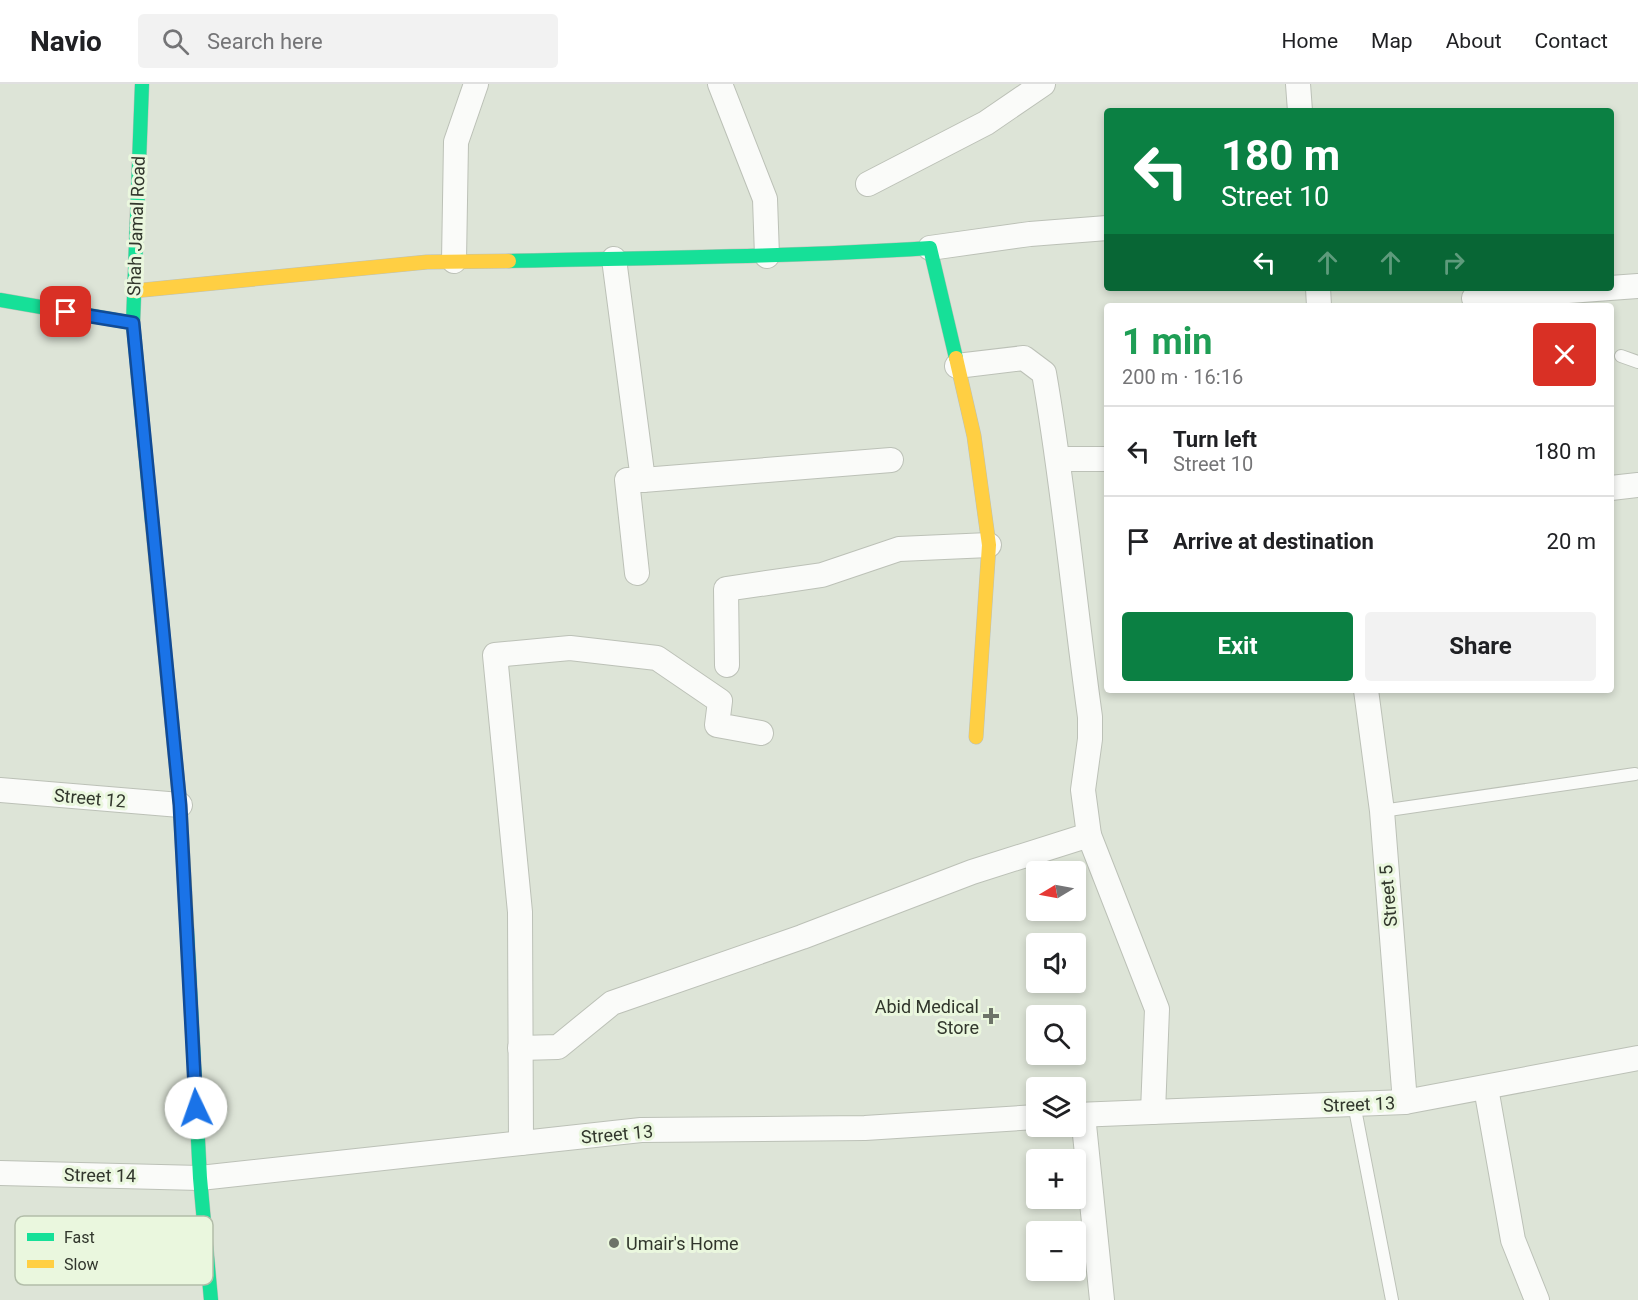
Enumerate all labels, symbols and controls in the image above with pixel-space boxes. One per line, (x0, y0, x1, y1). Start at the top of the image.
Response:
search box (138, 14, 558, 68)
text: Navio (30, 25, 102, 58)
icon: search (159, 25, 192, 58)
text: Search here (207, 29, 323, 54)
text: Home (1282, 29, 1338, 53)
text: Map (1371, 29, 1413, 53)
text: About (1446, 29, 1502, 53)
text: Contact (1535, 29, 1608, 53)
text: 180 m (1221, 131, 1340, 180)
icon: left (1122, 132, 1200, 210)
street label: Shah Jamal Road (123, 156, 149, 296)
text: Street 10 (1221, 181, 1329, 213)
icon: left (1248, 246, 1281, 279)
icon: ahead (1311, 246, 1344, 279)
icon: ahead (1374, 246, 1407, 279)
icon: right (1437, 246, 1470, 279)
pin (40, 286, 91, 337)
icon: arrive (49, 295, 82, 328)
text: 1 min (1122, 321, 1213, 363)
button: close (1533, 323, 1596, 386)
text: 200 m · 16:16 (1122, 365, 1243, 389)
text: Turn left (1173, 427, 1257, 452)
icon: left (1122, 435, 1155, 468)
text: 180 m (1534, 439, 1596, 464)
text: Street 10 (1173, 452, 1253, 476)
icon: arrive (1122, 525, 1155, 558)
text: Arrive at destination (1173, 529, 1374, 554)
text: 20 m (1547, 529, 1596, 554)
button: Exit (1122, 612, 1353, 681)
button: Share (1365, 612, 1596, 681)
street label: Street 12 (53, 784, 127, 812)
north arrow (1026, 861, 1086, 921)
map controls (1026, 861, 1086, 1281)
street label: Street 5 (1375, 864, 1401, 928)
button: sound (1026, 933, 1086, 993)
place label: Abid Medical Store (875, 996, 979, 1038)
button: search (1026, 1005, 1086, 1065)
marker: Abid Medical Store (984, 1009, 998, 1023)
position arrow (164, 1076, 228, 1140)
button: layers (1026, 1077, 1086, 1137)
street label: Street 13 (1323, 1092, 1395, 1116)
street label: Street 13 (580, 1120, 654, 1148)
button: + (1026, 1149, 1086, 1209)
street label: Street 14 (64, 1164, 136, 1186)
legend (15, 1216, 213, 1285)
button: − (1026, 1221, 1086, 1281)
text: Fast (64, 1228, 95, 1247)
place label: Umair's Home (626, 1233, 739, 1254)
marker: Umair's Home (607, 1236, 621, 1250)
text: Slow (64, 1255, 99, 1274)

